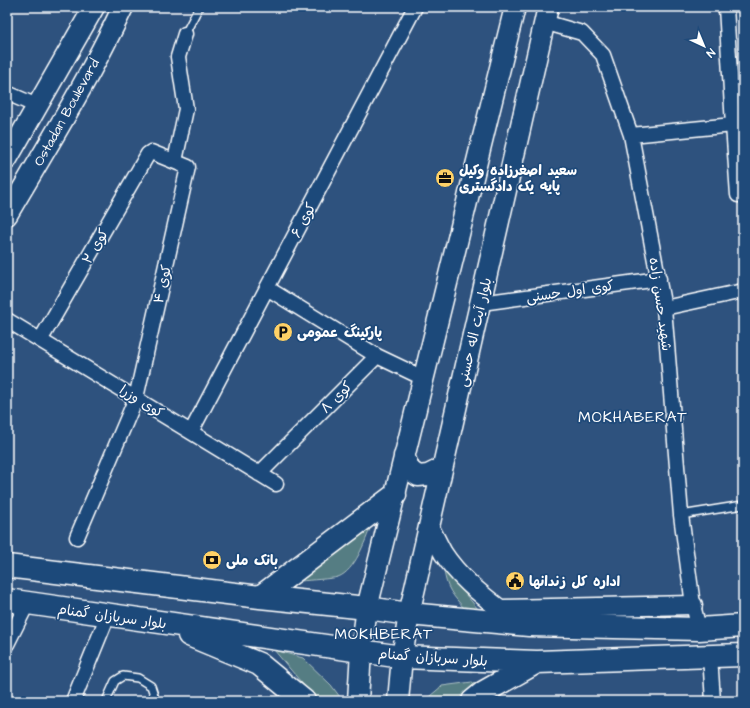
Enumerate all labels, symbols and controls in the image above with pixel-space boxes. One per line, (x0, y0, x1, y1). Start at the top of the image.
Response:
north arrow (684, 26, 724, 66)
text: N (703, 45, 718, 61)
street label: Ostadan Boulevard (29, 55, 105, 170)
place label: سعید اصغرزاده وکیل پایه یک دادگستری (459, 161, 577, 197)
office icon: سعید اصغرزاده وکیل پایه یک دادگستری (434, 167, 456, 189)
street label: کوی ۶ (286, 199, 321, 242)
street label: کوی ۲ (78, 225, 114, 268)
street label: شهید حسن زاده (644, 256, 676, 352)
street label: کوی ۴ (149, 263, 177, 306)
street label: بلوار آیت اله حسنی (453, 276, 497, 389)
street label: کوی اول حسنی (525, 276, 615, 308)
parking icon: پارکینگ عمومی (272, 321, 294, 343)
place label: پارکینگ عمومی (297, 323, 382, 343)
street label: کوی ۸ (316, 377, 357, 418)
street label: کوی وزرا (115, 380, 168, 423)
district label: MOKHABERAT (578, 407, 688, 428)
bank icon: بانک ملى (201, 549, 223, 571)
place label: بانک ملى (226, 551, 278, 571)
public building icon: اداره کل زندانها (504, 570, 526, 592)
place label: اداره کل زندانها (529, 572, 621, 592)
street label: بلوار سربازان گمنام (56, 599, 168, 635)
district label: MOKHBERAT (335, 624, 433, 645)
street label: بلوار سربازان گمنام (377, 644, 488, 672)

